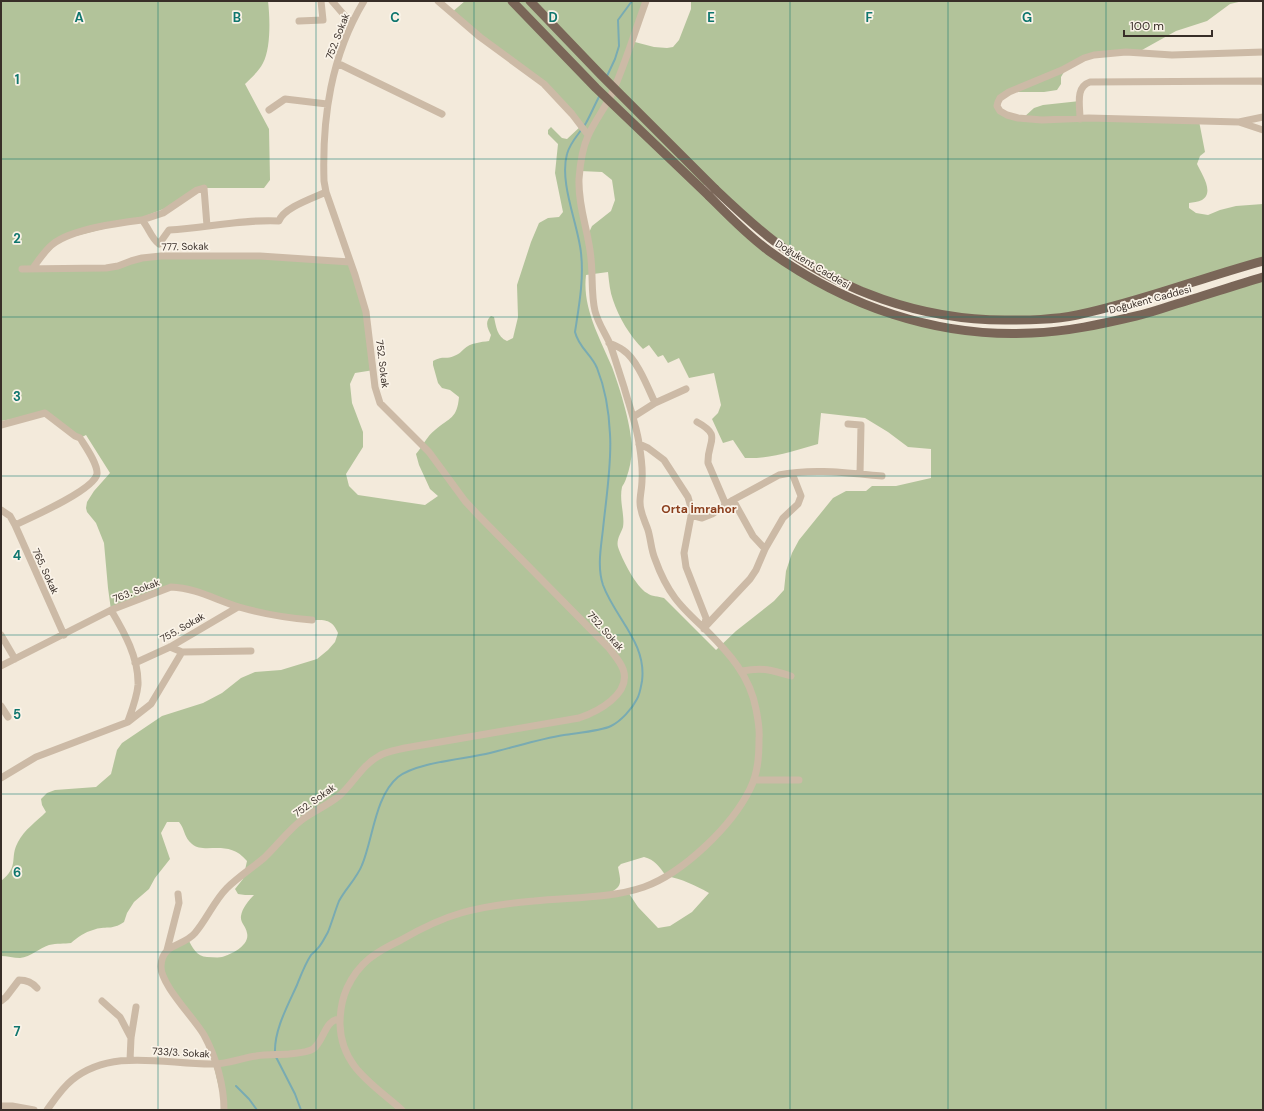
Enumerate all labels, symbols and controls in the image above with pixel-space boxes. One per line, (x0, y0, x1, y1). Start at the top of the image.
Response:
text: A (74, 9, 84, 26)
text: B (233, 9, 241, 26)
text: C (390, 9, 400, 26)
text: D (548, 9, 558, 26)
text: E (707, 9, 715, 26)
text: F (865, 9, 873, 26)
text: G (1022, 9, 1032, 26)
street label: 752. Sokak (323, 11, 352, 61)
scale bar (1124, 12, 1212, 38)
text: 100 m (1130, 18, 1164, 34)
text: 1 (15, 71, 19, 88)
text: 2 (13, 230, 21, 247)
street label: Doğukent Caddesi (773, 237, 852, 292)
street label: 777. Sokak (161, 240, 209, 253)
street label: Doğukent Caddesi (1107, 282, 1193, 317)
street label: 752. Sokak (373, 339, 392, 389)
text: 3 (13, 388, 21, 405)
district label: Orta İmrahor (661, 501, 737, 517)
street label: 765. Sokak (29, 546, 62, 596)
text: 4 (13, 547, 21, 564)
street label: 763. Sokak (111, 576, 161, 605)
street label: 752. Sokak (585, 609, 627, 654)
street label: 755. Sokak (158, 610, 207, 645)
text: 5 (13, 706, 21, 723)
street label: 752. Sokak (291, 781, 338, 820)
text: 6 (13, 864, 21, 881)
text: 7 (14, 1023, 21, 1040)
street label: 733/3. Sokak (152, 1044, 210, 1061)

